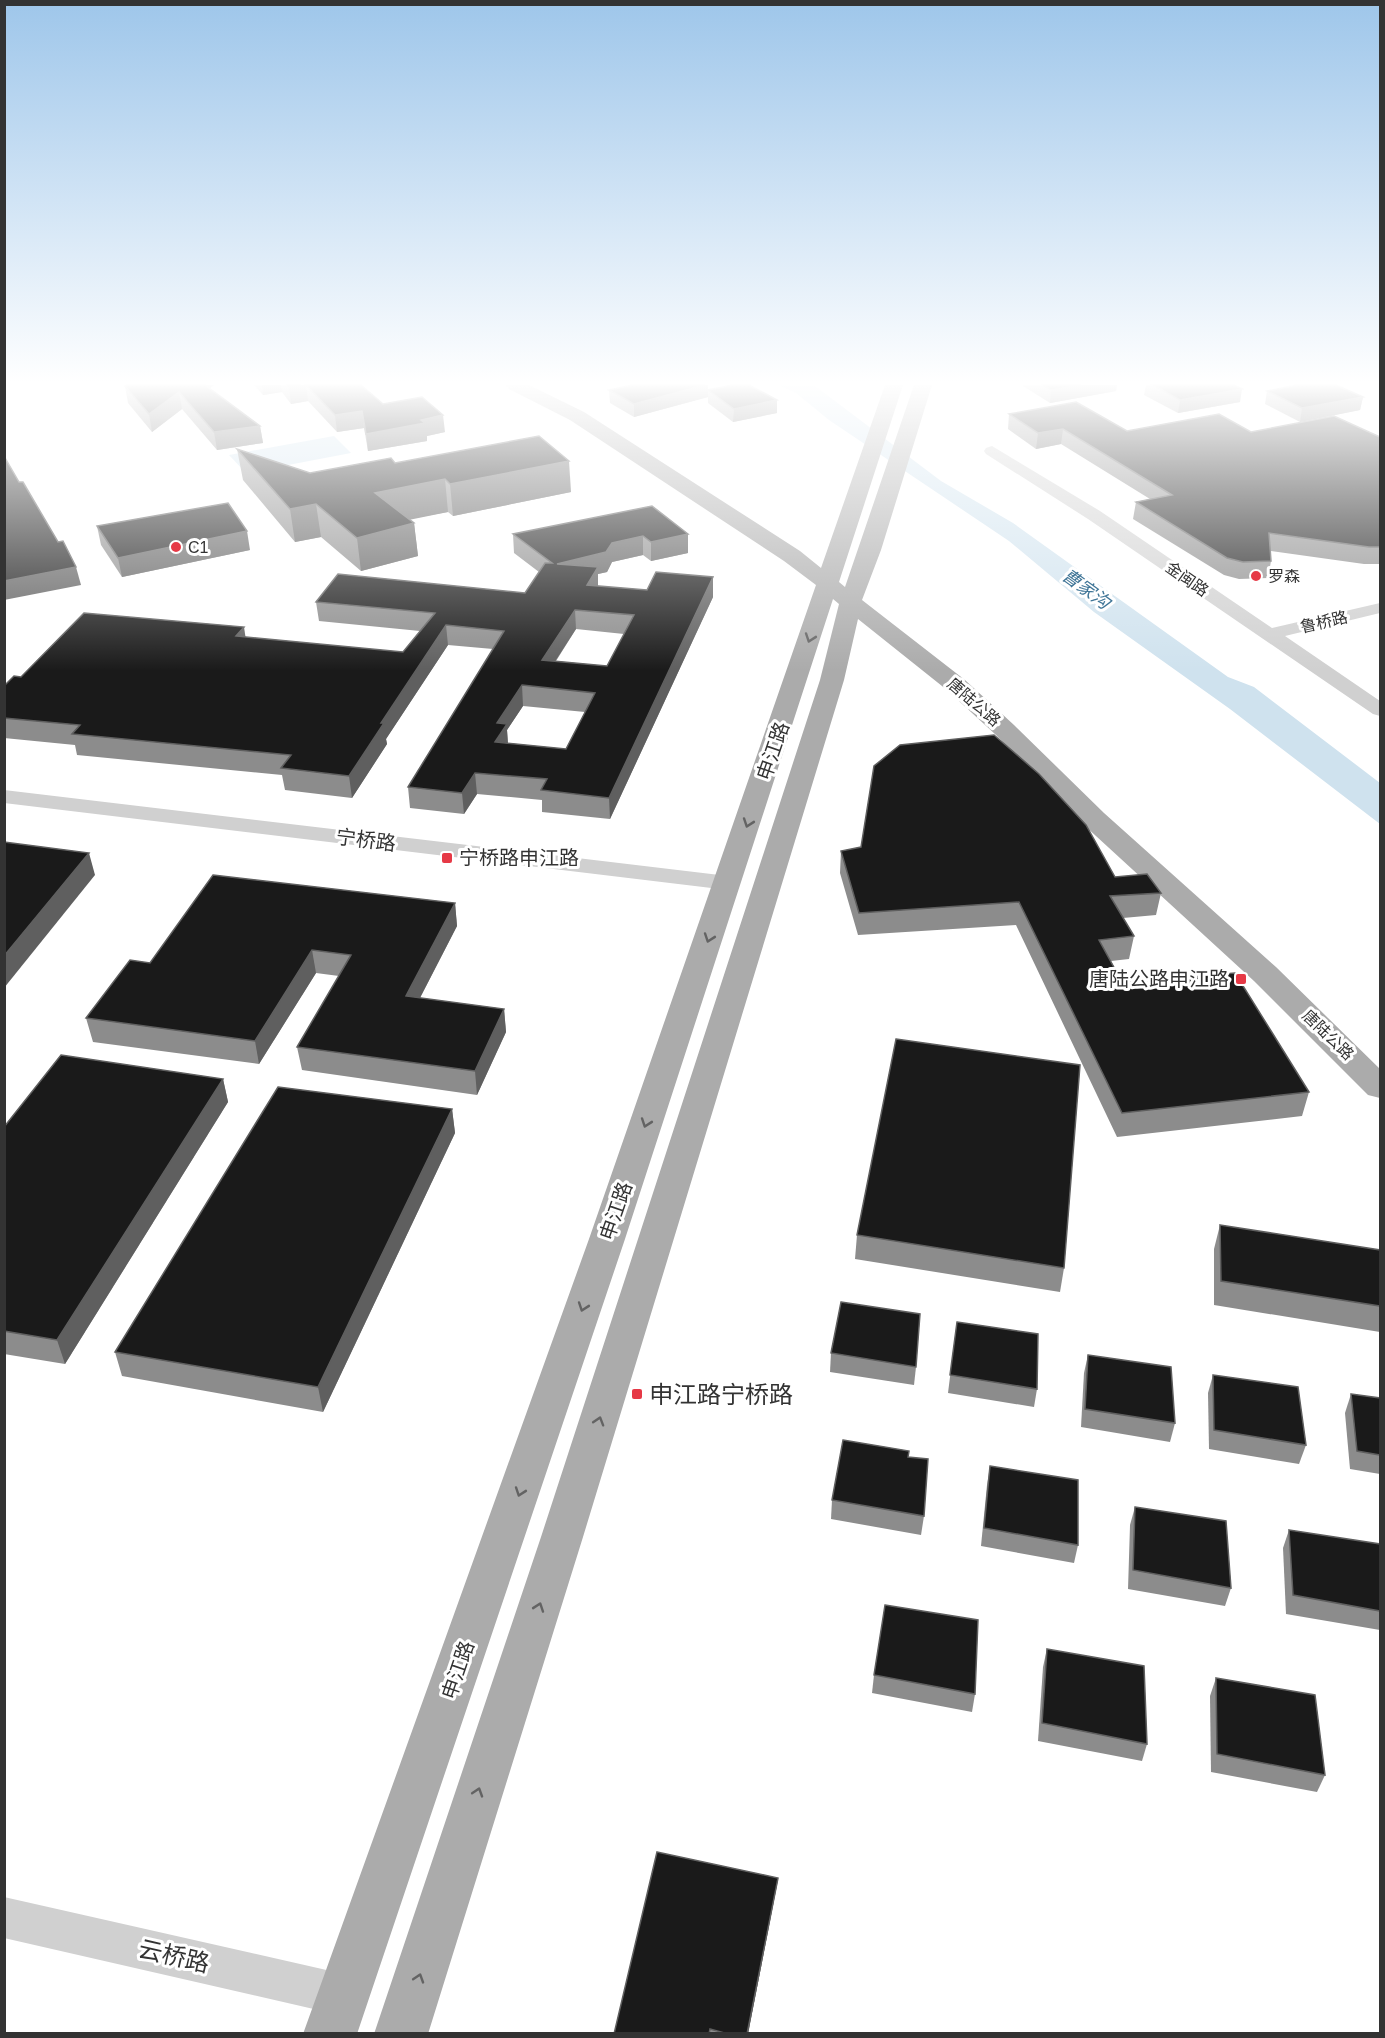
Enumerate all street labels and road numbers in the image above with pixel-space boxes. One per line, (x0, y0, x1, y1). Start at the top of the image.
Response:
street label: 金闽路 (1162, 558, 1212, 600)
street label: 鲁桥路 (1298, 607, 1349, 636)
street label: 唐陆公路 (944, 675, 1004, 729)
street label: 申江路 (753, 719, 793, 783)
street label: 宁桥路 (335, 825, 397, 855)
street label: 唐陆公路 (1299, 1007, 1357, 1063)
street label: 申江路 (596, 1179, 636, 1243)
street label: 申江路 (438, 1638, 478, 1702)
street label: 云桥路 (136, 1935, 212, 1977)

